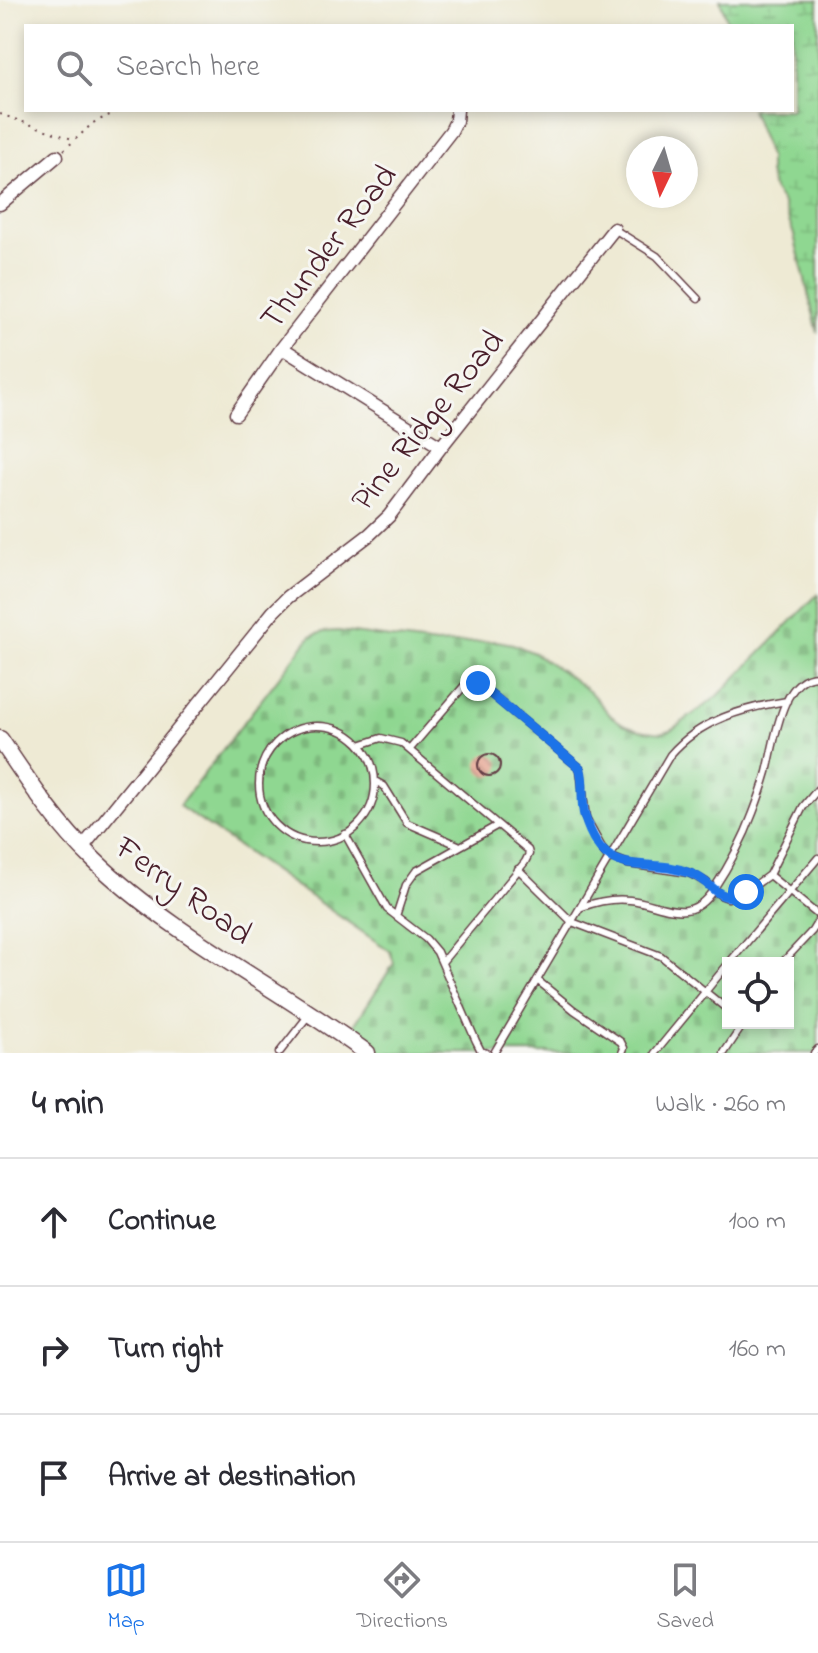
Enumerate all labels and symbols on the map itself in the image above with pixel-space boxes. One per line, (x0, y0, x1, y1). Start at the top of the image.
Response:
north arrow (626, 136, 698, 208)
street label: Thunder Road (249, 155, 411, 342)
street label: Pine Ridge Road (340, 320, 518, 523)
route end (460, 665, 496, 701)
street label: Ferry Road (103, 824, 262, 959)
route start (728, 874, 764, 910)

